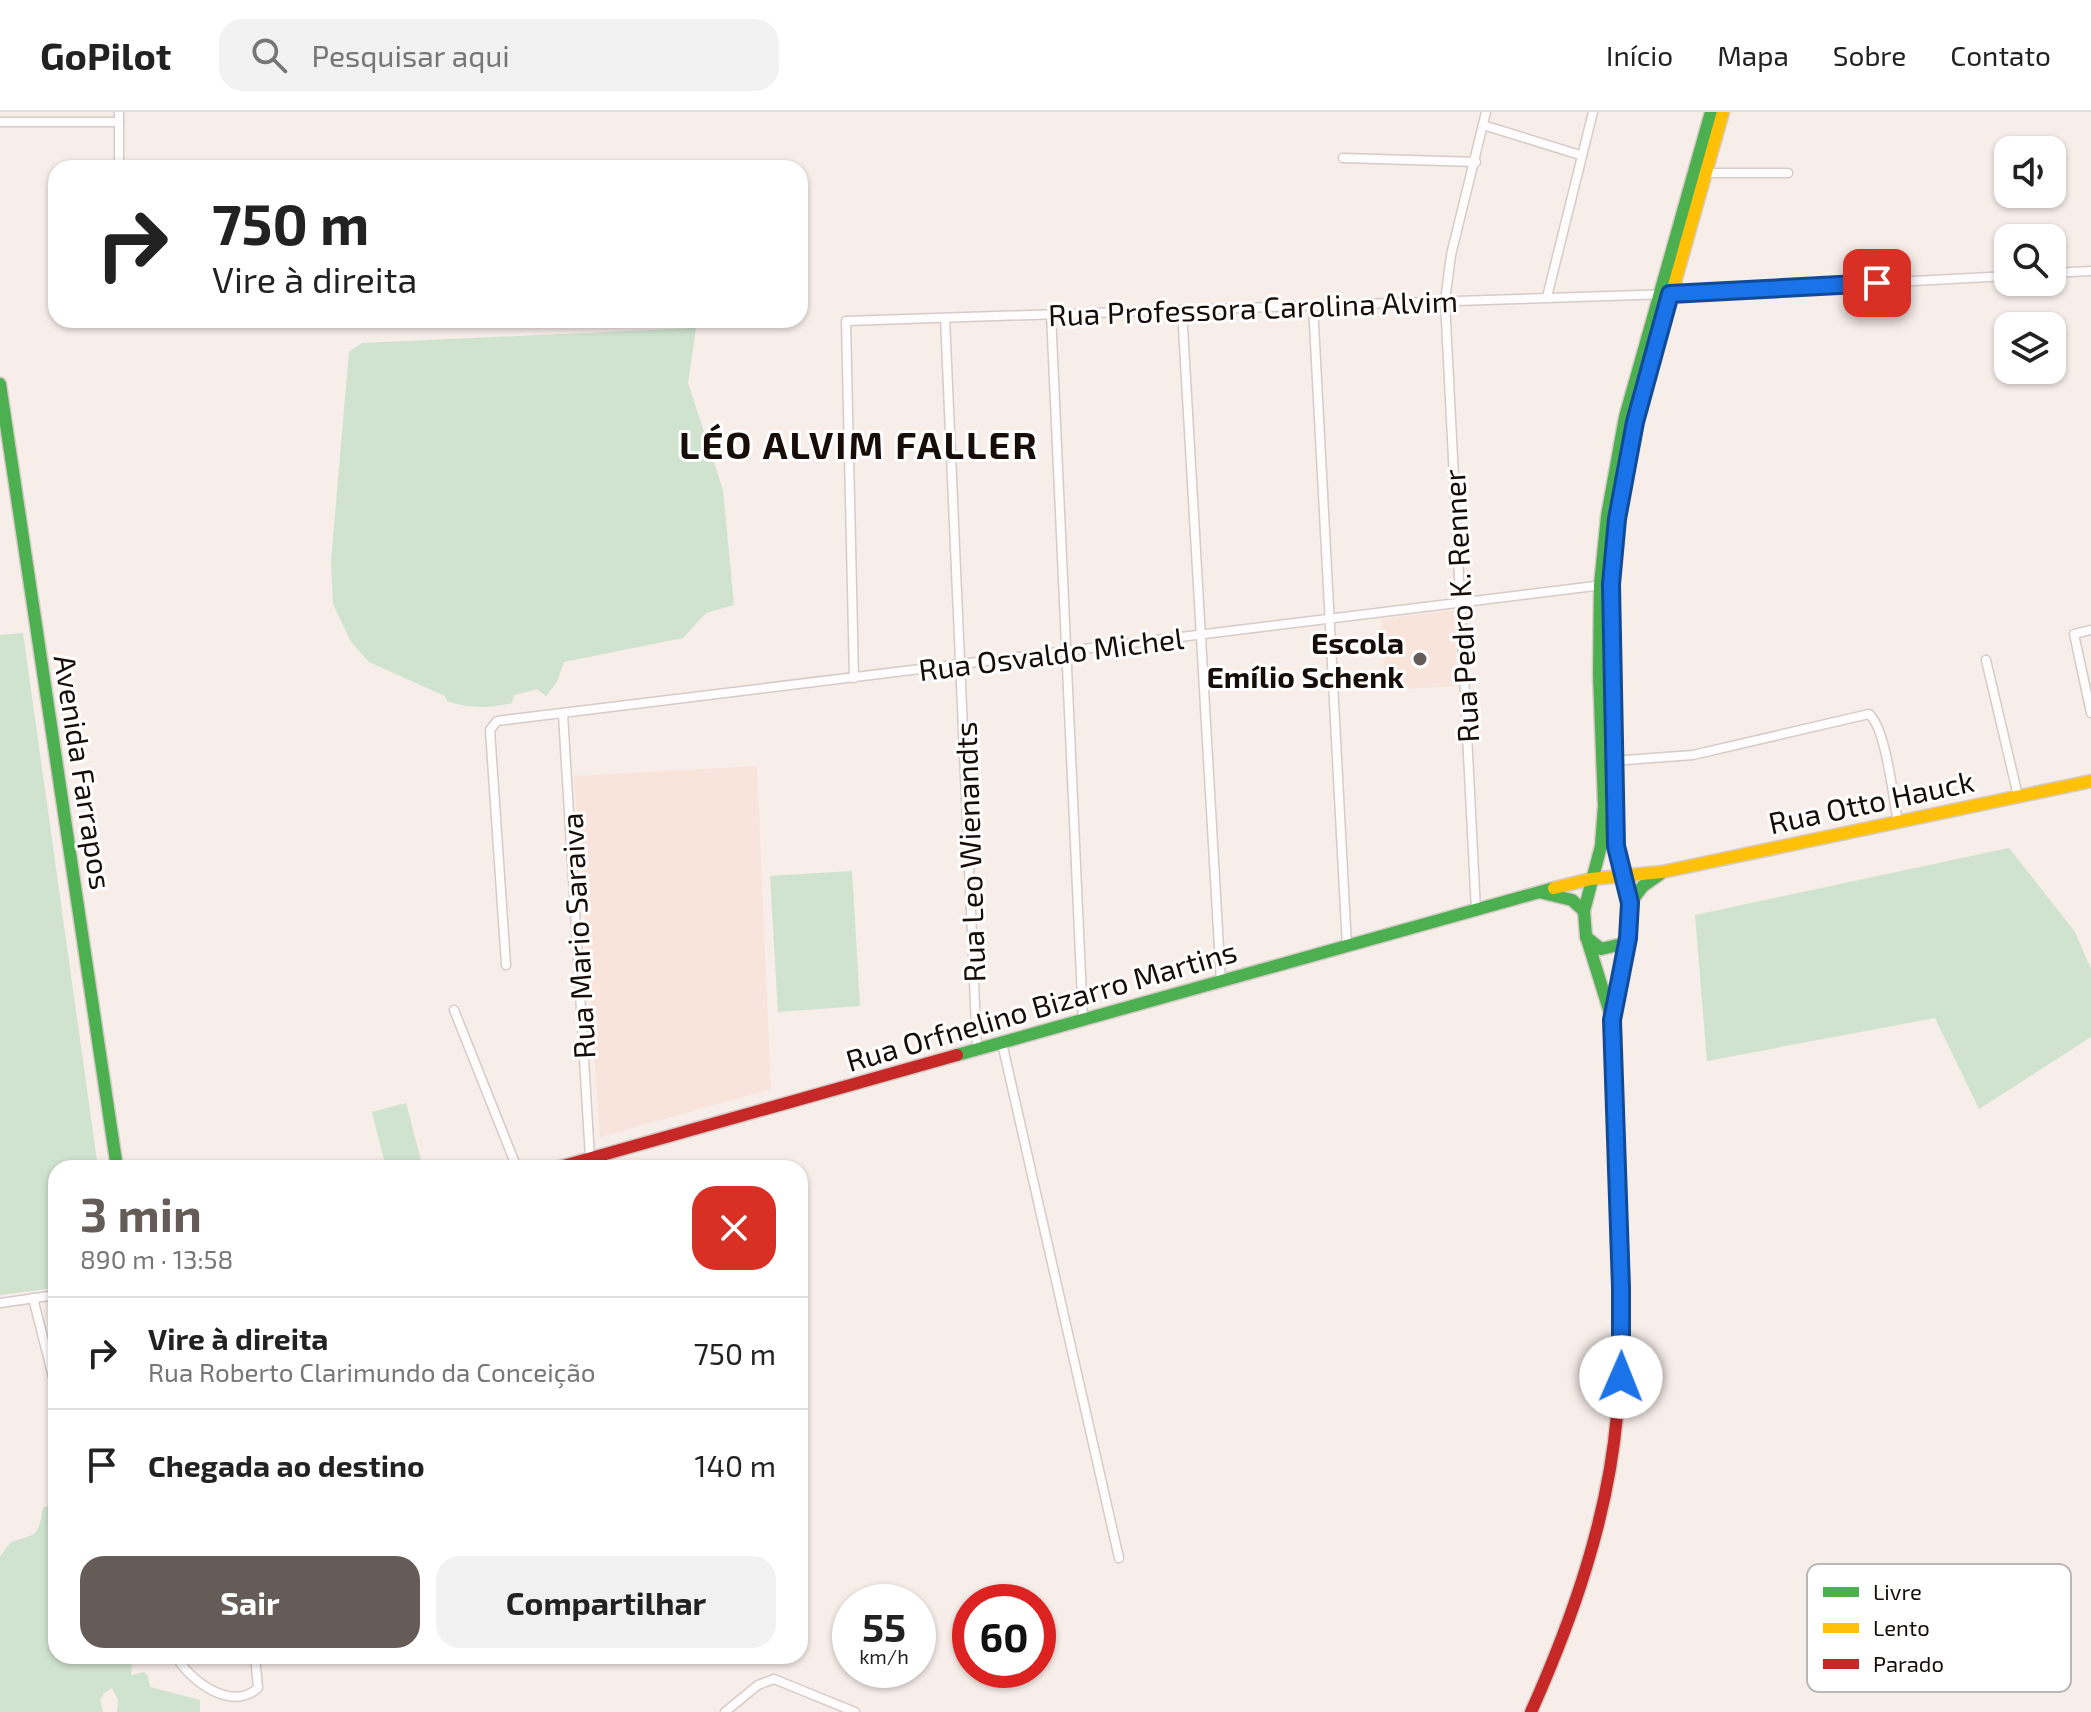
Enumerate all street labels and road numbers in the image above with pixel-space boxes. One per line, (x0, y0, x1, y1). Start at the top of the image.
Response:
street label: Rua Professora Carolina Alvim (1047, 282, 1459, 332)
street label: Rua Pedro K. Renner (1435, 468, 1485, 744)
street label: Rua Osvaldo Michel (916, 619, 1186, 687)
street label: Avenida Farrapos (48, 652, 120, 892)
street label: Rua Leo Wienandts (946, 721, 992, 983)
street label: Rua Otto Hauck (1765, 762, 1977, 840)
street label: Rua Mario Saraiva (553, 812, 601, 1060)
street label: Rua Orfnelino Bizarro Martins (841, 932, 1241, 1078)

